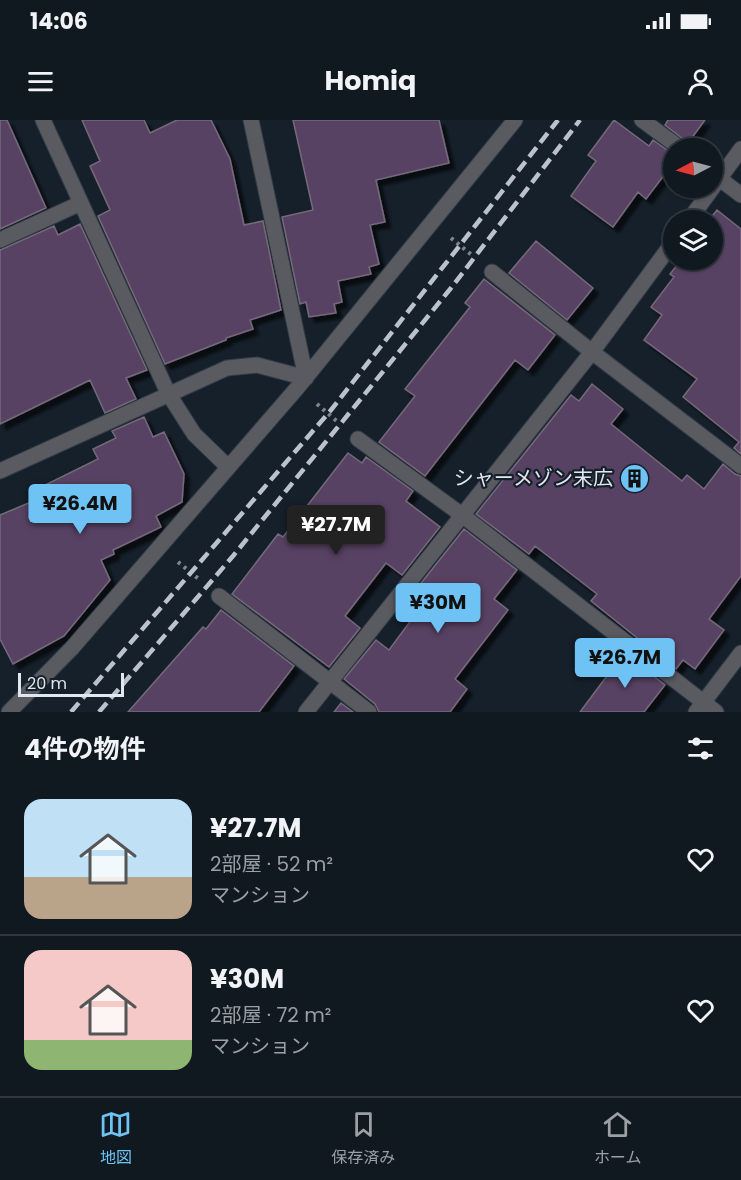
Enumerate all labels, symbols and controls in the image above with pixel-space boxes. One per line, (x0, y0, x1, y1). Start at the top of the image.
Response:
text: 14:06 (30, 6, 88, 37)
text: Homiq (325, 62, 416, 99)
icon: menu (24, 65, 57, 98)
icon: person (684, 65, 717, 98)
north arrow (663, 138, 723, 198)
map controls (663, 138, 723, 270)
button: layers (663, 210, 723, 270)
building icon: シャーメゾン末広 (618, 462, 650, 494)
place label: シャーメゾン末広 (454, 464, 613, 492)
pin: ¥26.4M (31, 484, 129, 535)
text: ¥26.4M (42, 489, 118, 517)
pin: ¥27.7M (287, 505, 385, 556)
text: ¥27.7M (301, 510, 371, 538)
pin: ¥30M (402, 583, 474, 634)
text: ¥30M (410, 588, 466, 616)
pin: ¥26.7M (576, 638, 674, 689)
text: ¥26.7M (589, 643, 661, 671)
scale bar (18, 670, 124, 698)
text: 20 m (27, 672, 67, 695)
text: 4件の物件 (24, 731, 146, 767)
icon: filters (684, 732, 717, 765)
text: ¥27.7M (210, 810, 301, 846)
icon: home (72, 823, 144, 895)
icon: heart (684, 843, 717, 876)
text: 2部屋 · 52 m² (210, 850, 333, 878)
text: マンション (210, 881, 310, 909)
text: ¥30M (210, 961, 284, 997)
icon: home (72, 974, 144, 1046)
icon: heart (684, 994, 717, 1027)
text: 2部屋 · 72 m² (210, 1001, 331, 1029)
text: マンション (210, 1032, 310, 1060)
tab: 地図 (99, 1108, 132, 1170)
tab: 保存済み (331, 1108, 395, 1170)
tab: ホーム (594, 1108, 642, 1170)

